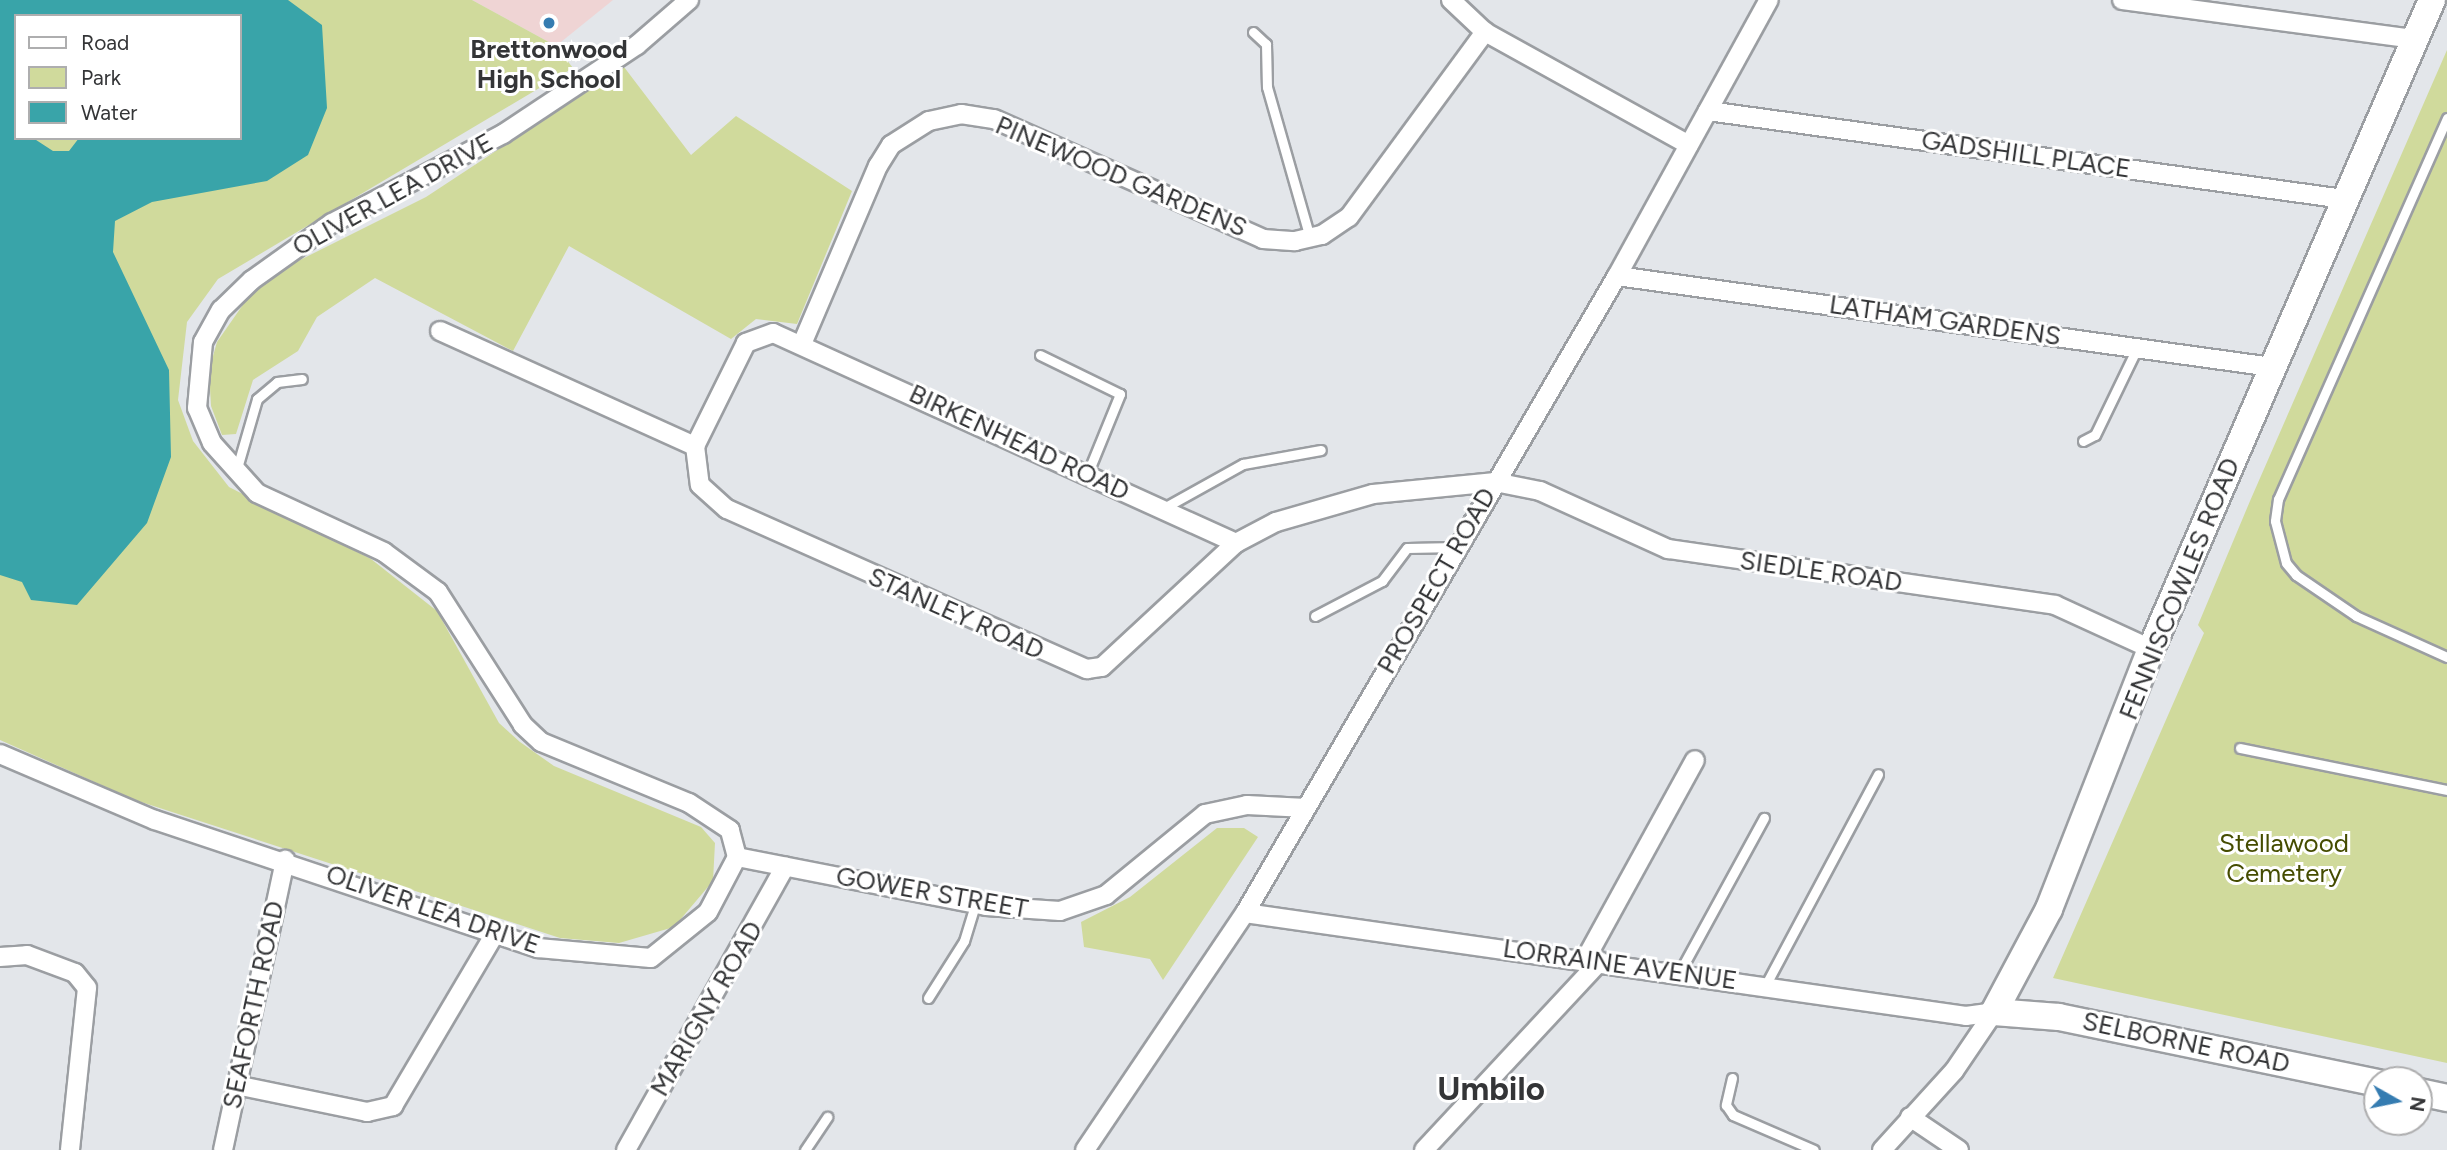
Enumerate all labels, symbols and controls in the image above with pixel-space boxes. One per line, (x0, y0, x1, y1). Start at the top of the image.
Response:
legend (14, 14, 242, 140)
marker: Brettonwood High School (541, 15, 557, 31)
text: Road (81, 30, 129, 55)
place label: Brettonwood High School (470, 34, 628, 96)
text: Park (81, 65, 121, 90)
text: Water (81, 100, 137, 125)
street label: PINEWOOD GARDENS (991, 110, 1251, 244)
street label: GADSHILL PLACE (1919, 125, 2133, 185)
street label: OLIVER LEA DRIVE (287, 127, 499, 263)
street label: LATHAM GARDENS (1827, 289, 2063, 353)
street label: BIRKENHEAD ROAD (904, 378, 1134, 508)
street label: FENNISCOWLES ROAD (2113, 454, 2247, 724)
street label: PROSPECT ROAD (1371, 483, 1503, 679)
street label: SIEDLE ROAD (1738, 545, 1904, 599)
street label: STANLEY ROAD (863, 561, 1049, 667)
park label: Stellawood Cemetery (2219, 828, 2349, 890)
street label: OLIVER LEA DRIVE (322, 859, 544, 961)
street label: GOWER STREET (834, 861, 1030, 925)
street label: SEAFORTH ROAD (217, 898, 291, 1112)
street label: MARIGNY ROAD (644, 916, 770, 1102)
street label: LORRAINE AVENUE (1501, 933, 1739, 997)
street label: SELBORNE ROAD (2080, 1006, 2292, 1080)
north arrow (2363, 1066, 2433, 1136)
district label: Umbilo (1437, 1069, 1545, 1109)
text: N (2405, 1095, 2430, 1113)

